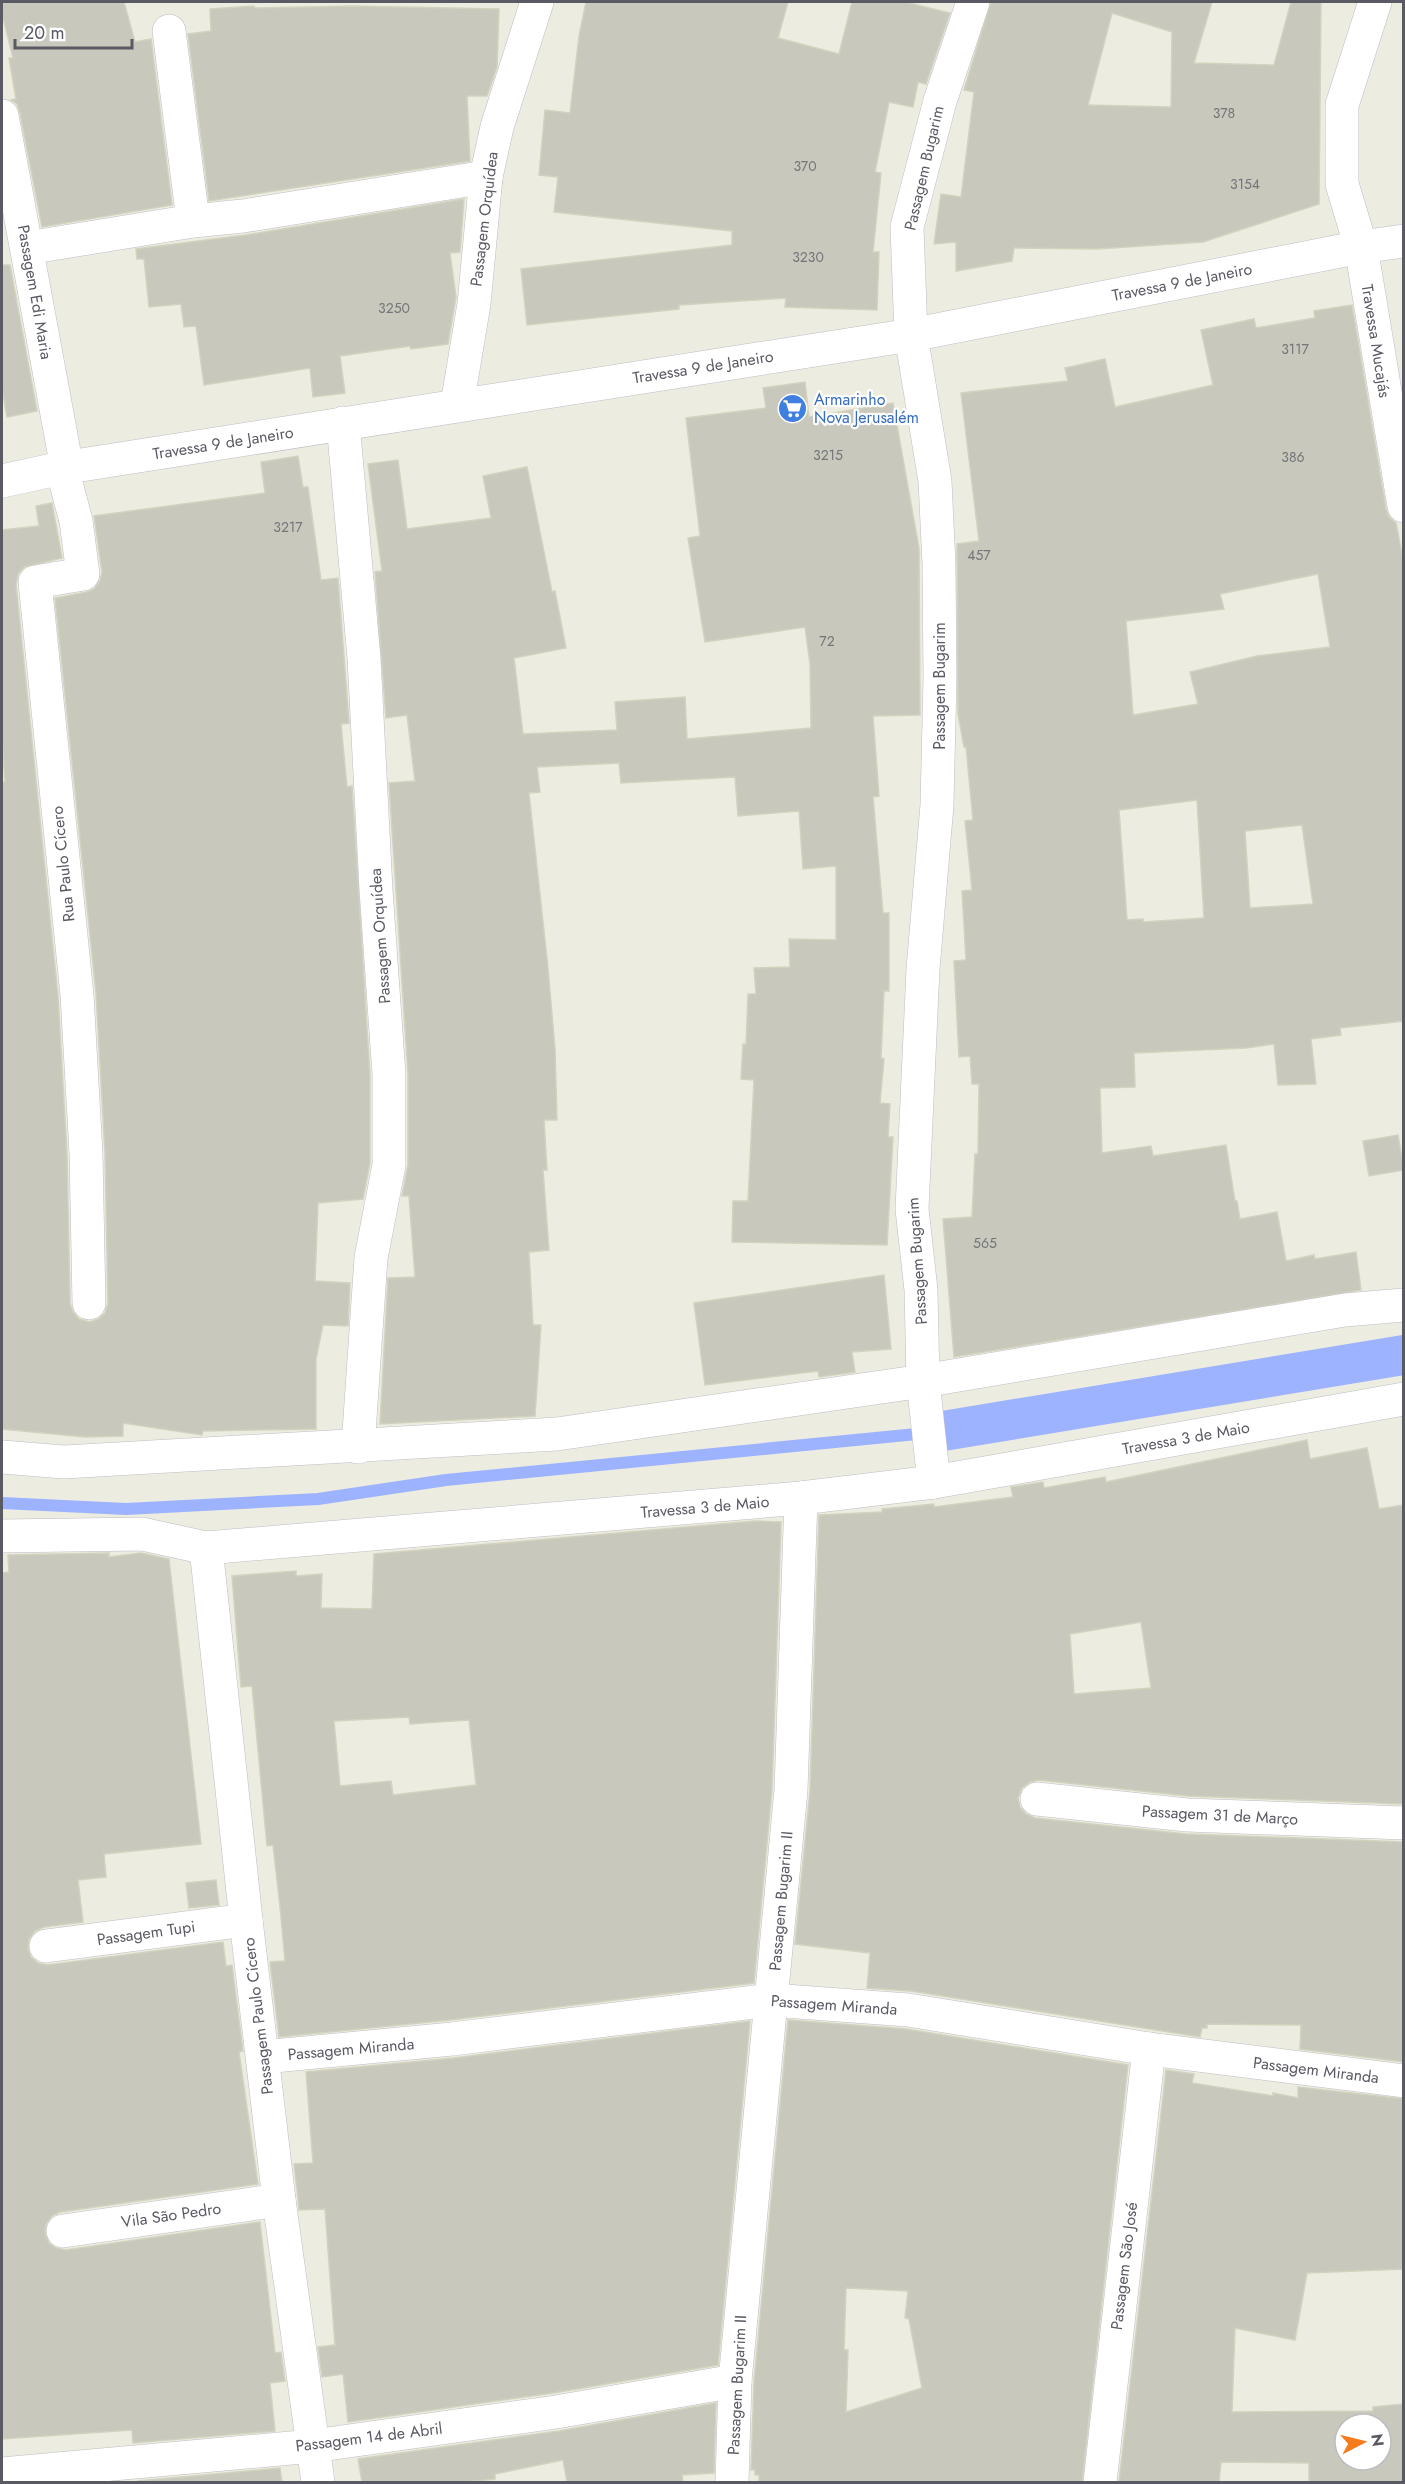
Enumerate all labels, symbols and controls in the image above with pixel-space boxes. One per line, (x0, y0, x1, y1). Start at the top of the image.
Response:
scale bar (15, 12, 132, 50)
text: 20 m (24, 20, 64, 46)
street label: Passagem Bugarim (898, 103, 950, 233)
house number: 378 (1213, 103, 1235, 123)
street label: Passagem Orquídea (464, 150, 504, 288)
house number: 370 (793, 156, 817, 176)
house number: 3154 (1230, 174, 1260, 194)
street label: Passagem Edi Maria (12, 223, 58, 361)
house number: 3230 (792, 247, 824, 267)
street label: Travessa 9 de Janeiro (1110, 257, 1254, 307)
street label: Travessa Mucajás (1356, 283, 1396, 399)
house number: 3250 (378, 298, 410, 318)
house number: 3117 (1281, 339, 1309, 359)
street label: Travessa 9 de Janeiro (631, 344, 775, 389)
place label: Armarinho Nova Jerusalém (814, 388, 919, 429)
supermarket icon: Armarinho Nova Jerusalém (777, 392, 809, 424)
street label: Travessa 9 de Janeiro (151, 420, 295, 465)
house number: 3215 (813, 445, 843, 465)
house number: 386 (1281, 447, 1305, 467)
house number: 3217 (273, 517, 303, 537)
house number: 457 (967, 545, 991, 565)
street label: Passagem Bugarim (928, 622, 951, 750)
house number: 72 (819, 631, 835, 651)
street label: Rua Paulo Cícero (45, 805, 81, 923)
street label: Passagem Orquídea (364, 867, 396, 1005)
street label: Passagem Bugarim (901, 1197, 933, 1325)
house number: 565 (973, 1233, 997, 1253)
street label: Travessa 3 de Maio (1121, 1415, 1252, 1461)
street label: Travessa 3 de Maio (640, 1490, 770, 1524)
street label: Passagem 31 de Março (1141, 1799, 1299, 1831)
street label: Passagem Bugarim II (763, 1830, 799, 1972)
street label: Passagem Tupi (95, 1915, 197, 1951)
street label: Passagem Paulo Cícero (237, 1936, 279, 2096)
street label: Passagem Miranda (770, 1989, 898, 2021)
street label: Passagem Miranda (287, 2032, 415, 2066)
street label: Passagem Miranda (1252, 2051, 1380, 2089)
street label: Vila São Pedro (120, 2197, 223, 2233)
street label: Passagem São José (1105, 2201, 1143, 2331)
street label: Passagem Bugarim II (722, 2314, 752, 2456)
north arrow (1333, 2412, 1393, 2472)
street label: Passagem 14 de Abril (294, 2417, 444, 2457)
text: N (1365, 2433, 1390, 2448)

